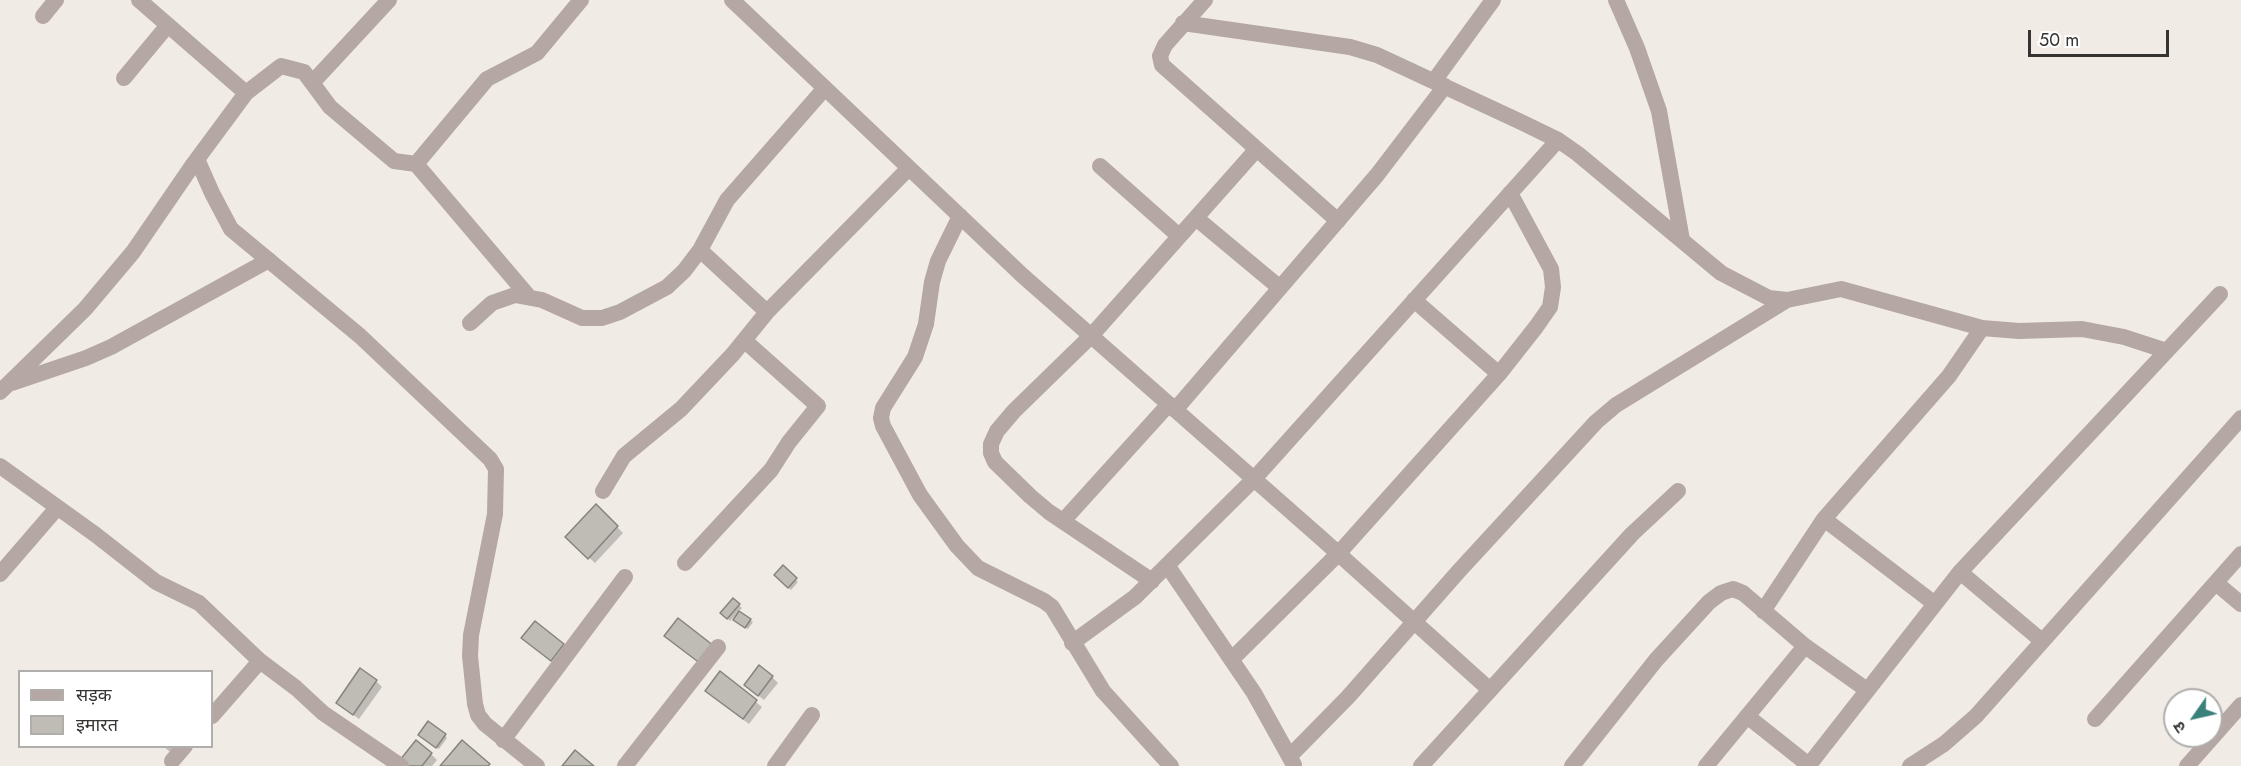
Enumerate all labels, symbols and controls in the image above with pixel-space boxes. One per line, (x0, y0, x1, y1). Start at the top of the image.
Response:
scale bar (2031, 18, 2172, 56)
text: 50 m (2039, 27, 2079, 53)
legend (18, 670, 213, 748)
text: सड़क (76, 682, 112, 708)
north arrow (2163, 688, 2223, 748)
text: इमारत (76, 712, 118, 738)
text: उ (2167, 717, 2191, 738)

